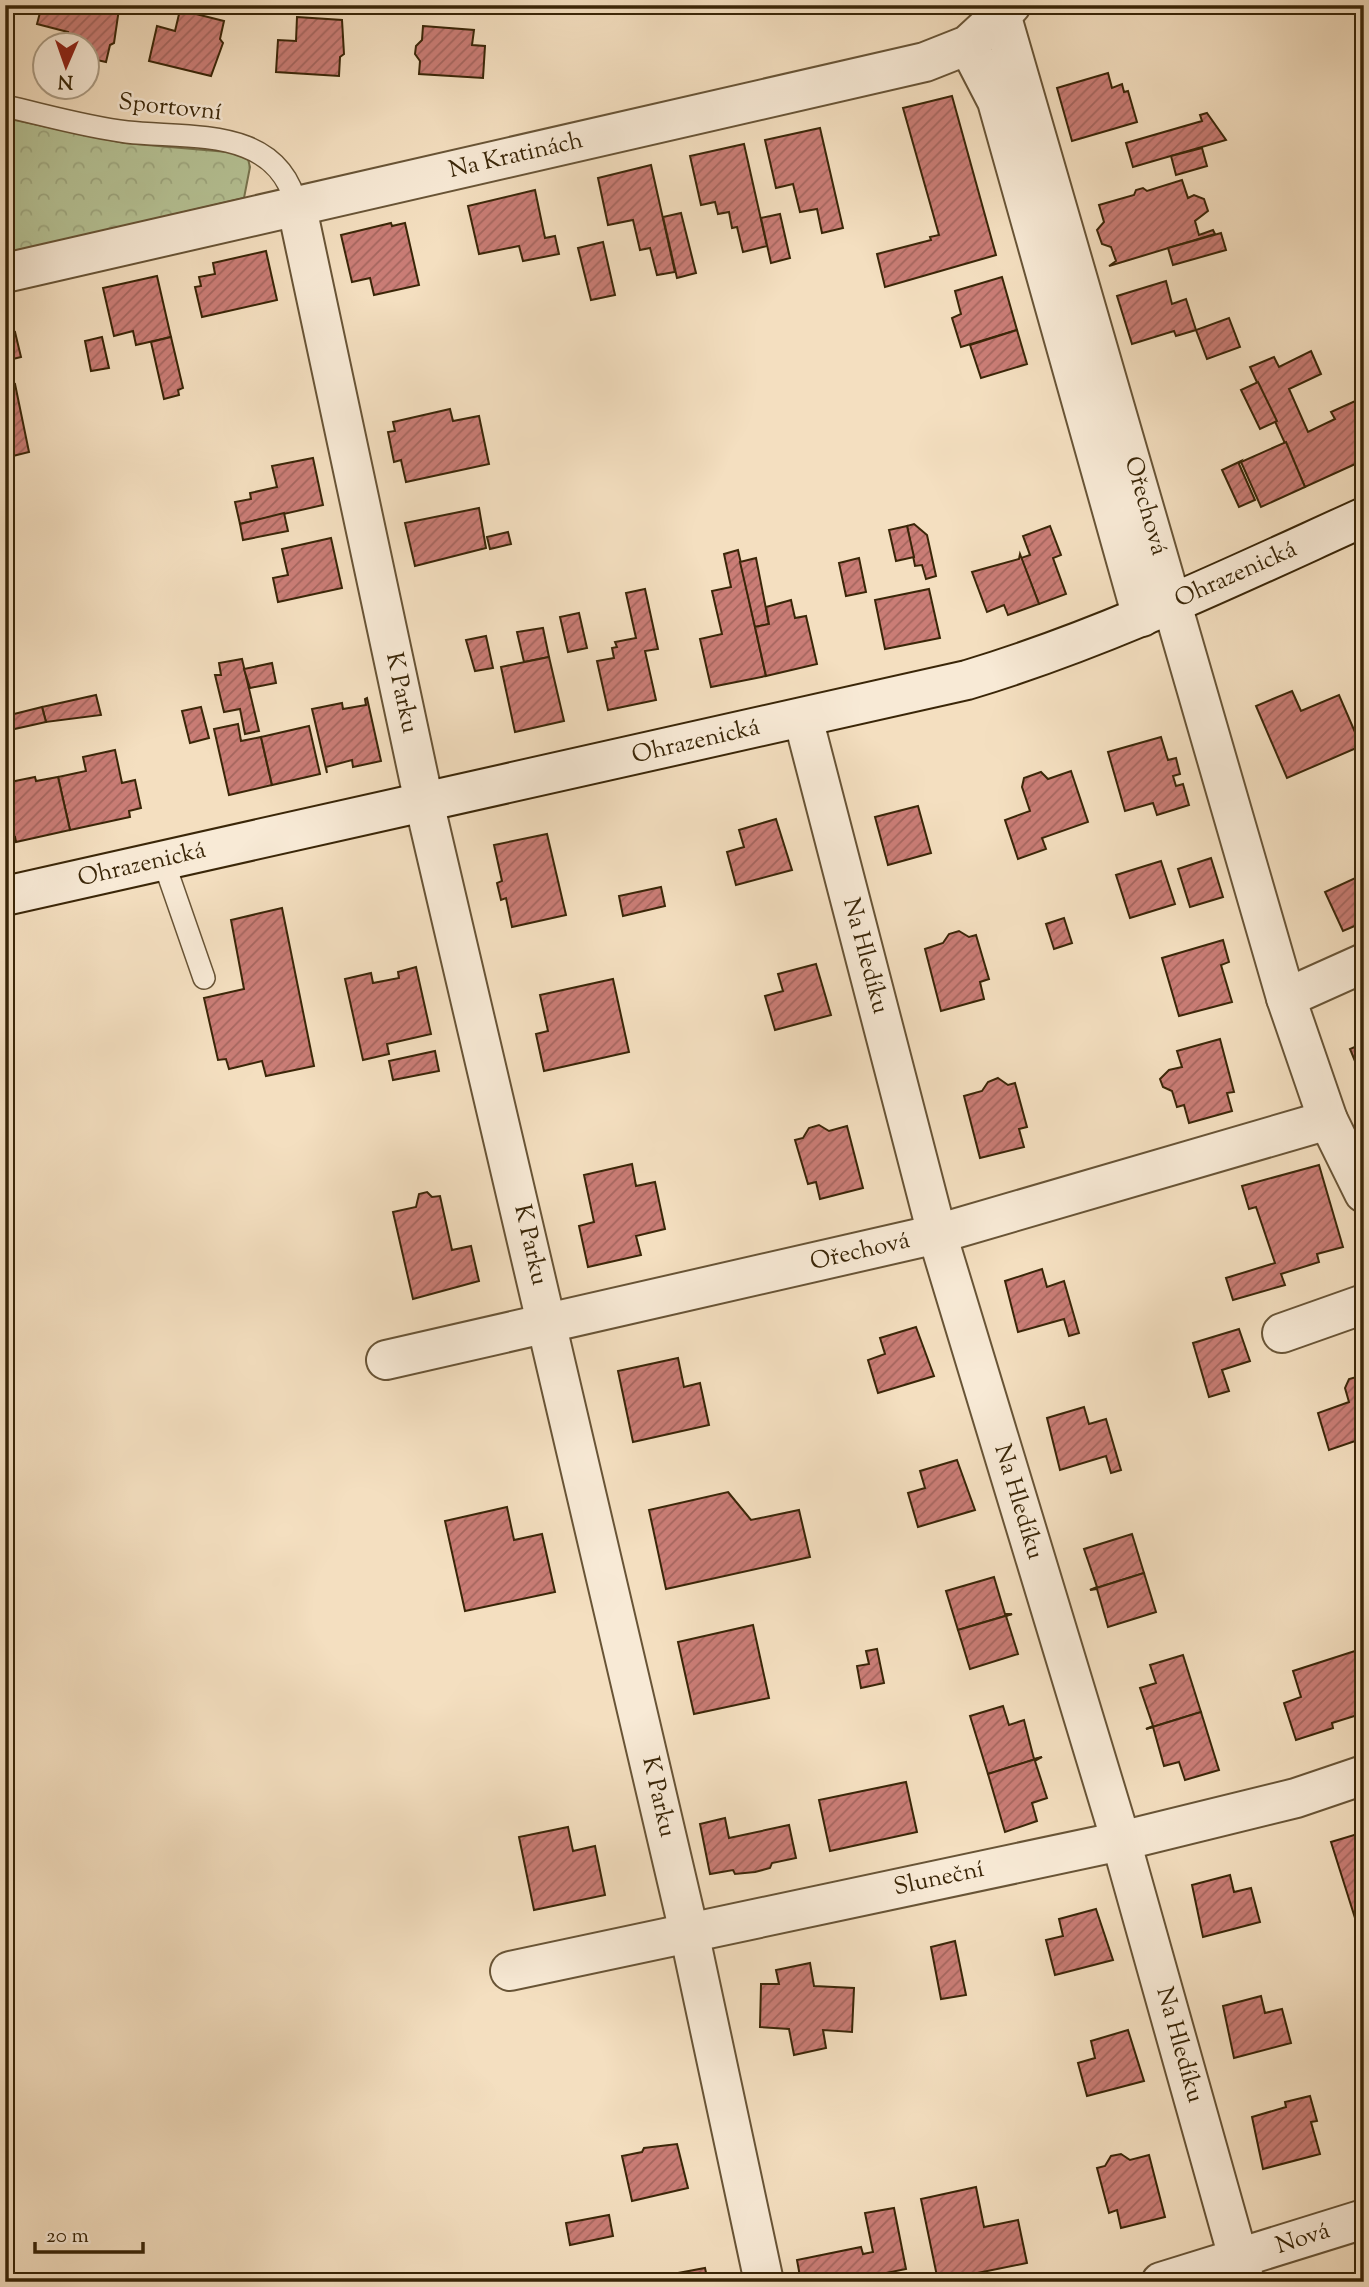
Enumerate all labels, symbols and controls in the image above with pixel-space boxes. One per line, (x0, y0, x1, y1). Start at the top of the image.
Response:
north arrow (32, 32, 102, 102)
text: N (57, 67, 74, 94)
street label: Sportovní (117, 86, 224, 130)
street label: Na Kratinách (446, 124, 586, 188)
street label: Ořechová (1115, 453, 1175, 559)
street label: Ohrazenická (1170, 533, 1302, 617)
street label: K Parku (376, 649, 426, 737)
street label: Ohrazenická (629, 711, 763, 773)
street label: Ohrazenická (75, 834, 209, 896)
street label: Na Hledíku (833, 894, 897, 1018)
street label: K Parku (504, 1201, 556, 1289)
street label: Ořechová (807, 1224, 913, 1280)
street label: Na Hledíku (984, 1440, 1052, 1564)
street label: K Parku (632, 1753, 684, 1841)
street label: Sluneční (891, 1853, 987, 1905)
street label: Na Hledíku (1146, 1983, 1212, 2107)
scale bar (35, 2210, 144, 2254)
street label: Nová (1272, 2214, 1334, 2264)
text: 20 m (46, 2222, 89, 2252)

